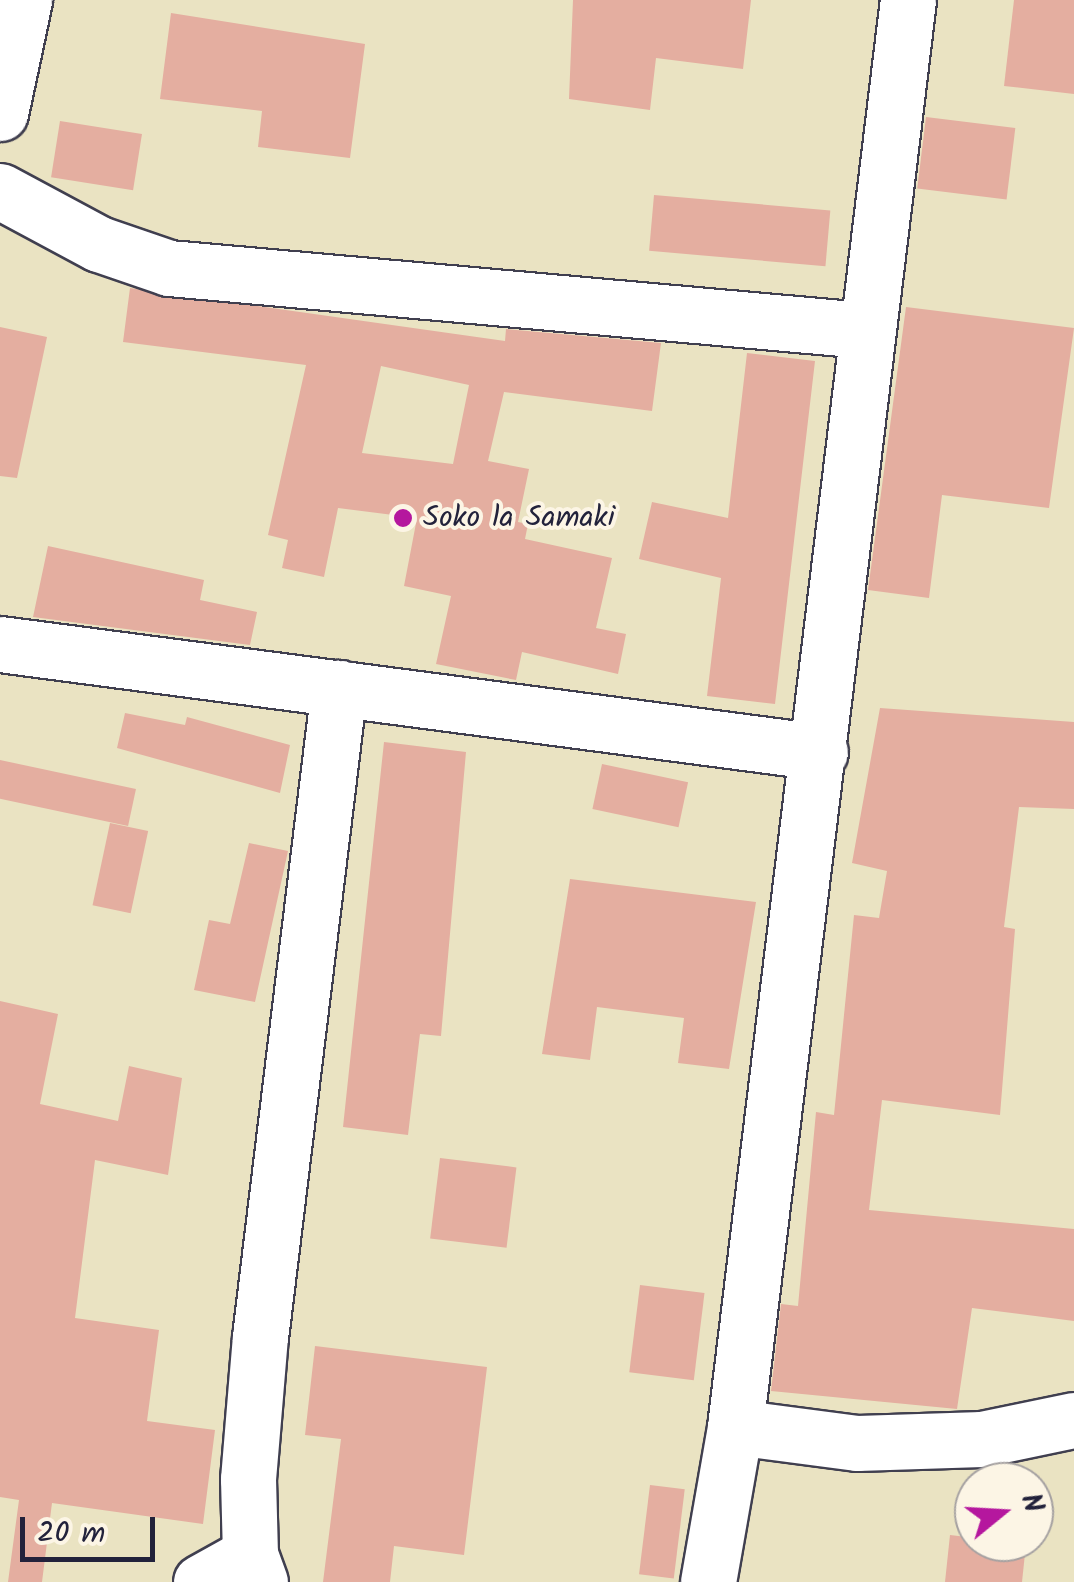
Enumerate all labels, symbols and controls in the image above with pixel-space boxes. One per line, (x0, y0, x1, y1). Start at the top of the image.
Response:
place label: Soko la Samaki (423, 500, 615, 536)
marker: Soko la Samaki (392, 507, 414, 529)
north arrow (954, 1462, 1054, 1562)
text: N (1007, 1488, 1055, 1519)
scale bar (25, 1497, 160, 1559)
text: 20 m (37, 1510, 105, 1558)

